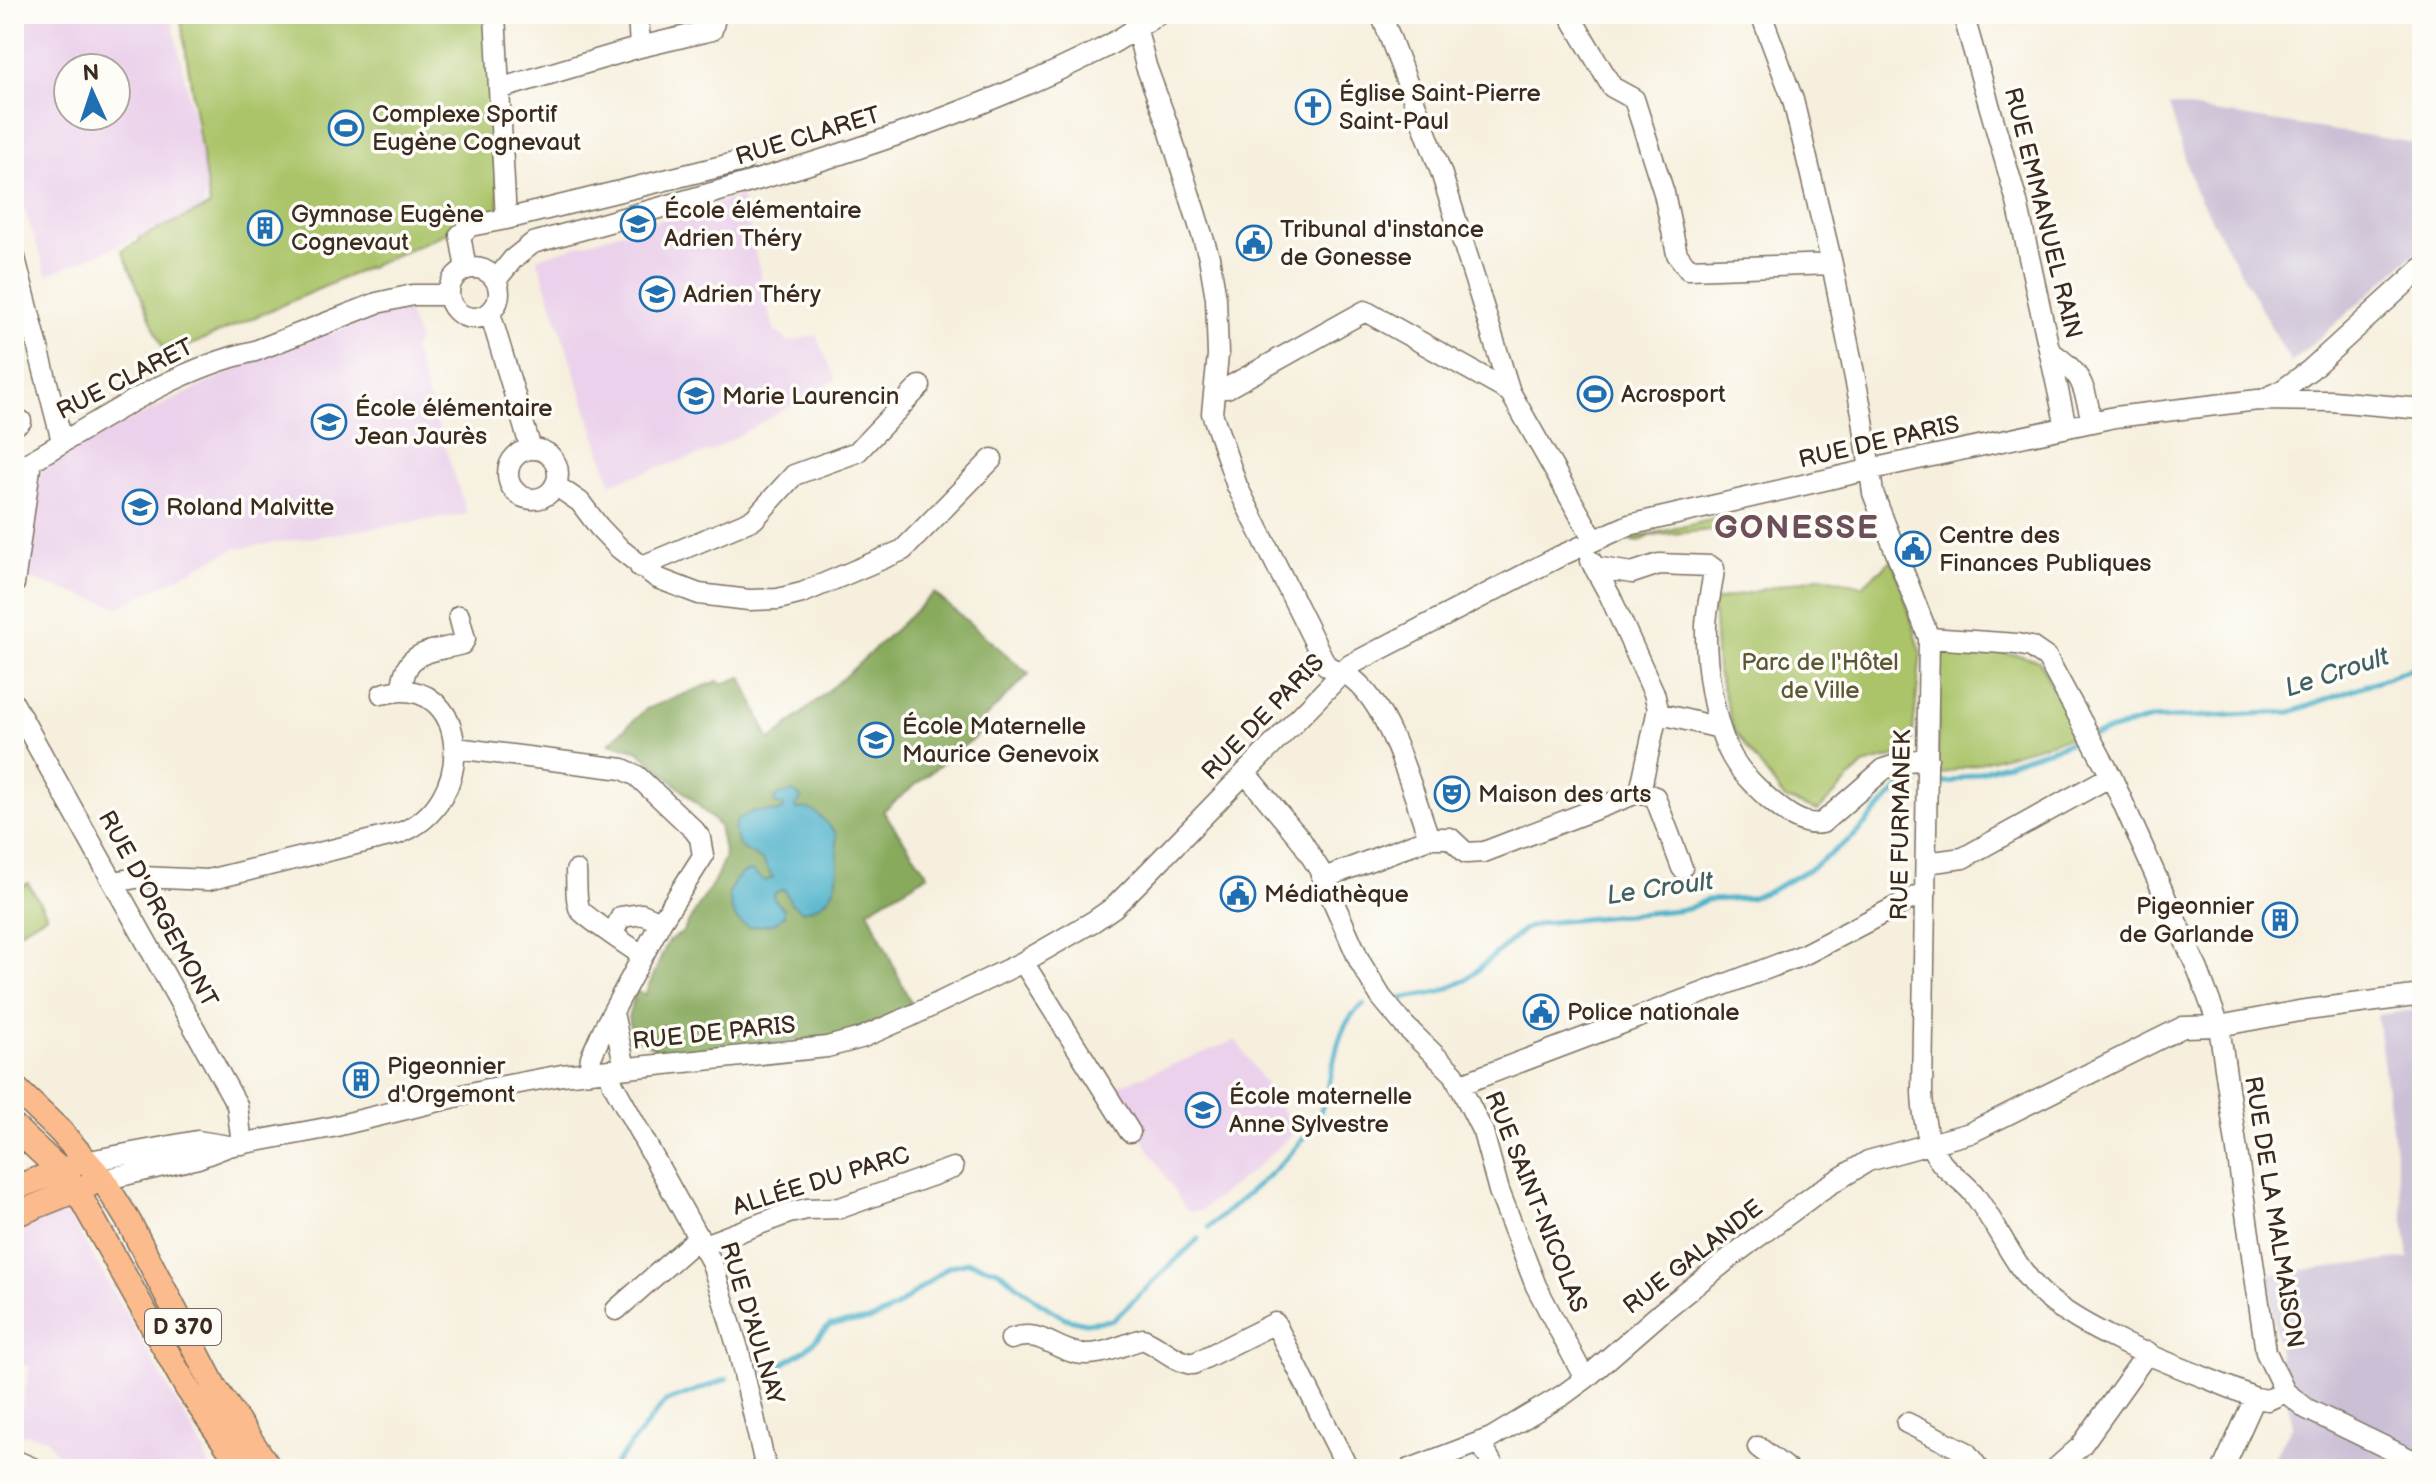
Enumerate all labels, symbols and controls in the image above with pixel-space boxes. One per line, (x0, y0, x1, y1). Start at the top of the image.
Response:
north arrow (52, 52, 132, 132)
text: N (82, 60, 100, 87)
place label: Église Saint-Pierre Saint-Paul (1339, 78, 1541, 136)
street label: RUE EMMANUEL RAIN (1998, 84, 2088, 342)
church icon: Église Saint-Pierre Saint-Paul (1294, 88, 1332, 126)
place label: Complexe Sportif Eugène Cognevaut (372, 100, 582, 157)
street label: RUE CLARET (732, 100, 884, 172)
sports icon: Complexe Sportif Eugène Cognevaut (327, 109, 365, 147)
place label: École élémentaire Adrien Théry (664, 195, 862, 253)
place label: Gymnase Eugène Cognevaut (291, 200, 484, 257)
school or university icon: École élémentaire Adrien Théry (619, 205, 657, 243)
building icon: Gymnase Eugène Cognevaut (246, 209, 284, 247)
place label: Tribunal d'instance de Gonesse (1280, 215, 1484, 272)
public building icon: Tribunal d'instance de Gonesse (1235, 224, 1273, 262)
school or university icon: Adrien Théry (638, 275, 676, 313)
place label: Adrien Théry (683, 280, 821, 309)
street label: RUE CLARET (52, 332, 199, 426)
sports icon: Acrosport (1576, 375, 1614, 413)
school or university icon: Marie Laurencin (677, 377, 715, 415)
place label: Acrosport (1621, 380, 1726, 409)
place label: Marie Laurencin (722, 382, 899, 411)
place label: École élémentaire Jean Jaurès (355, 393, 553, 451)
school or university icon: École élémentaire Jean Jaurès (310, 403, 348, 441)
street label: RUE DE PARIS (1796, 409, 1962, 475)
school or university icon: Roland Malvitte (121, 488, 159, 526)
place label: Roland Malvitte (166, 493, 334, 522)
district label: GONESSE (1714, 509, 1880, 548)
place label: Centre des Finances Publiques (1939, 521, 2151, 578)
public building icon: Centre des Finances Publiques (1894, 530, 1932, 568)
water label: Le Croult (2281, 641, 2394, 704)
street label: RUE DE PARIS (1196, 648, 1330, 786)
park label: Parc de l'Hôtel de Ville (1741, 648, 1899, 705)
place label: École Maternelle Maurice Genevoix (902, 711, 1099, 769)
school or university icon: École Maternelle Maurice Genevoix (857, 721, 895, 759)
street label: RUE FURMANEK (1885, 729, 1917, 921)
theatre icon: Maison des arts (1433, 775, 1471, 813)
place label: Maison des arts (1478, 780, 1651, 809)
street label: RUE D'ORGEMONT (92, 806, 224, 1013)
water label: Le Croult (1605, 866, 1716, 912)
public building icon: Médiathèque (1219, 875, 1257, 913)
place label: Médiathèque (1264, 880, 1409, 909)
place label: Pigeonnier de Garlande (2119, 892, 2254, 949)
building icon: Pigeonnier de Garlande (2261, 901, 2299, 939)
public building icon: Police nationale (1522, 993, 1560, 1031)
place label: Police nationale (1567, 998, 1740, 1027)
street label: RUE DE PARIS (631, 1010, 797, 1056)
place label: Pigeonnier d'Orgemont (387, 1052, 516, 1109)
building icon: Pigeonnier d'Orgemont (342, 1061, 380, 1099)
street label: RUE DE LA MALMAISON (2238, 1074, 2310, 1350)
place label: École maternelle Anne Sylvestre (1229, 1081, 1412, 1139)
street label: RUE SAINT-NICOLAS (1478, 1087, 1594, 1317)
school or university icon: École maternelle Anne Sylvestre (1184, 1091, 1222, 1129)
street label: ALLÉE DU PARC (729, 1139, 913, 1222)
street label: RUE GALANDE (1617, 1194, 1769, 1320)
street label: RUE D'AULNAY (714, 1238, 791, 1409)
road number: D 370 (145, 1309, 221, 1345)

